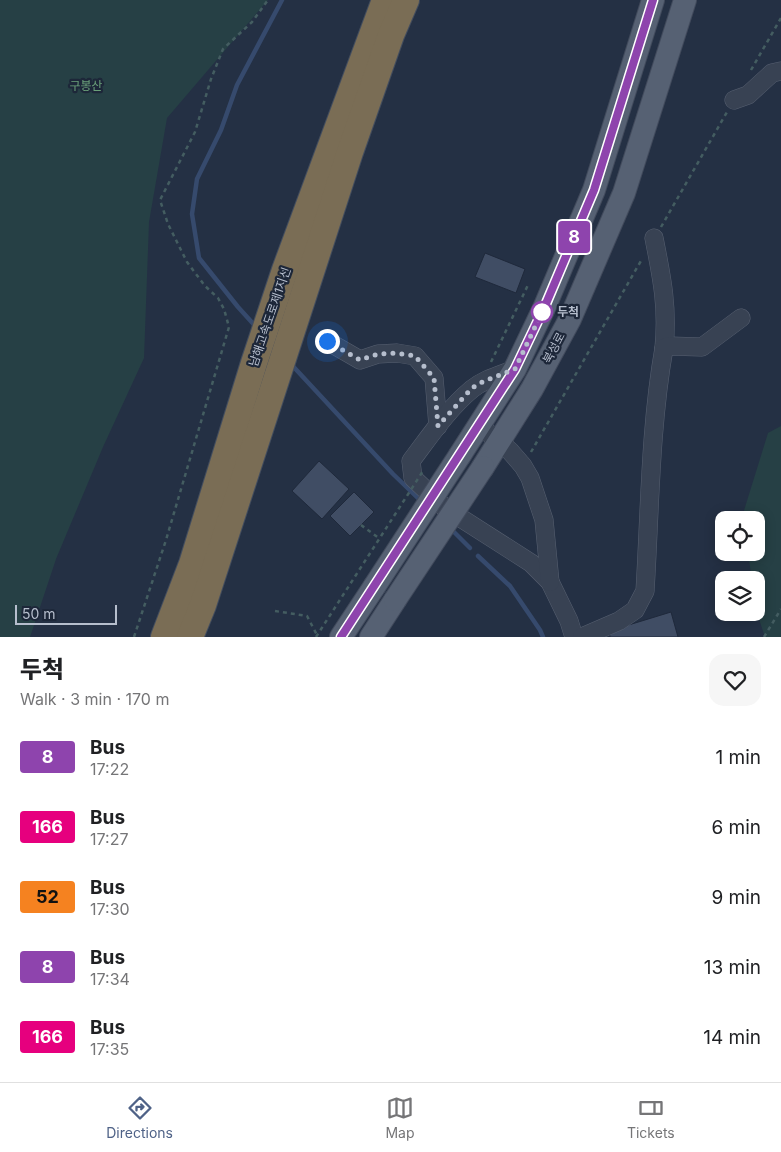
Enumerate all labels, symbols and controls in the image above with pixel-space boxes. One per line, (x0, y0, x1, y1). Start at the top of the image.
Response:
park label: 구봉산 (69, 78, 103, 93)
line badge: 8 (558, 221, 590, 253)
text: 8 (568, 226, 580, 247)
street label: 남해고속도로제1지선 (245, 265, 294, 369)
marker: 두척 (531, 301, 553, 323)
place label: 두척 (557, 304, 579, 319)
your location (315, 329, 340, 354)
street label: 북성로 (539, 330, 568, 366)
map controls (715, 511, 765, 621)
button: locate (715, 511, 765, 561)
button: layers (715, 571, 765, 621)
scale bar (15, 602, 118, 625)
text: 50 m (22, 605, 56, 622)
button: heart (709, 654, 761, 706)
text: 두척 (20, 655, 64, 684)
text: Walk · 3 min · 170 m (20, 689, 169, 709)
text: Bus (90, 736, 125, 759)
text: 8 (42, 746, 53, 767)
text: 1 min (715, 746, 761, 769)
text: 17:22 (90, 759, 129, 779)
text: Bus (90, 806, 125, 829)
text: 166 (32, 816, 63, 837)
text: 6 min (711, 816, 761, 839)
text: 17:27 (90, 829, 128, 849)
text: Bus (90, 876, 125, 899)
text: 52 (36, 886, 59, 907)
text: 9 min (711, 886, 761, 909)
text: 17:30 (90, 899, 130, 919)
text: Bus (90, 946, 125, 969)
text: 8 (42, 956, 53, 977)
text: 13 min (704, 956, 761, 979)
text: 17:34 (90, 969, 130, 989)
text: Bus (90, 1016, 125, 1039)
text: 166 (32, 1026, 63, 1047)
text: 14 min (703, 1026, 761, 1049)
text: 17:35 (90, 1039, 129, 1059)
tab: Directions (106, 1094, 173, 1141)
tab: Map (385, 1094, 414, 1141)
tab: Tickets (627, 1094, 675, 1141)

